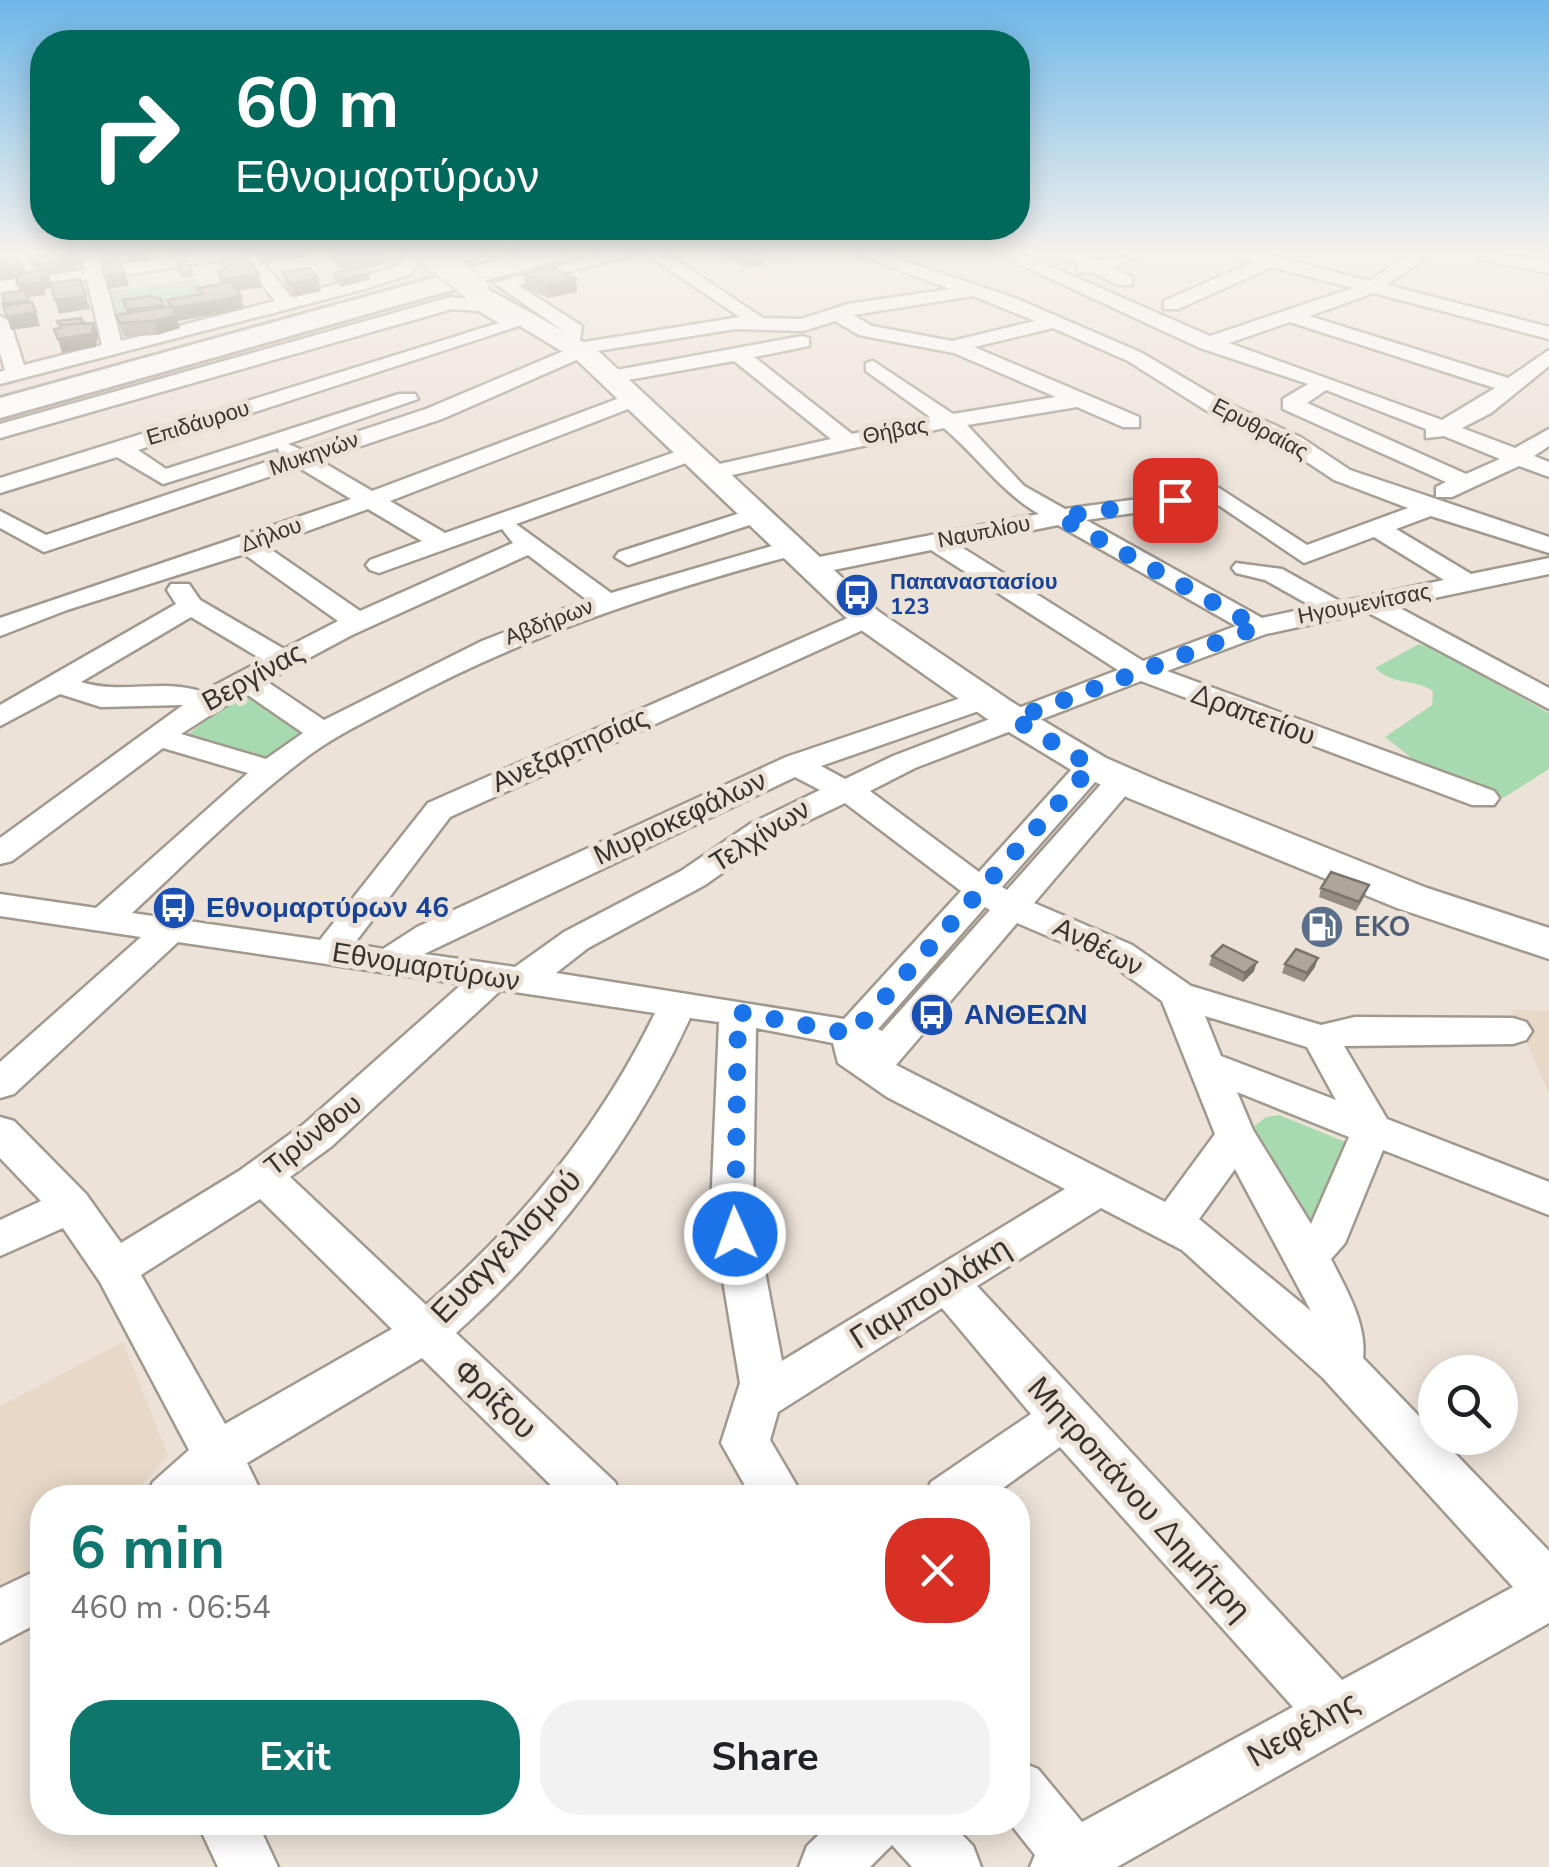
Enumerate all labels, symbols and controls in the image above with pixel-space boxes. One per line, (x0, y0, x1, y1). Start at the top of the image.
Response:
text: 60 m (235, 56, 399, 152)
icon: right (70, 70, 200, 200)
text: Εθνομαρτύρων (235, 147, 539, 208)
street label: Ερυθραίας (1207, 391, 1313, 467)
street label: Επιδάυρου (143, 393, 253, 453)
street label: Θήβας (860, 410, 930, 452)
street label: Μυκηνών (265, 425, 363, 483)
pin (1133, 458, 1218, 543)
icon: arrive (1148, 473, 1203, 528)
street label: Ναυπλίου (935, 508, 1033, 556)
street label: Δήλου (236, 510, 306, 560)
place label: Παπαναστασίου 123 (890, 567, 1057, 622)
bus stop icon: Παπαναστασίου 123 (834, 572, 880, 618)
street label: Ηγουμενίτσας (1295, 576, 1433, 632)
street label: Αβδήρων (500, 591, 598, 653)
street label: Βεργίνας (195, 633, 311, 721)
street label: Δραπετίου (1186, 675, 1320, 755)
street label: Ανεξαρτησίας (486, 698, 654, 802)
street label: Μυριοκεφάλων (587, 761, 773, 875)
street label: Τελχίνων (703, 790, 817, 882)
bus stop icon: Εθνομαρτύρων 46 (151, 885, 197, 931)
place label: Εθνομαρτύρων 46 (206, 889, 449, 927)
fuel station icon: EKO (1299, 904, 1345, 950)
street label: Ανθέων (1047, 908, 1149, 986)
place label: EKO (1354, 908, 1411, 946)
street label: Εθνομαρτύρων (329, 933, 523, 1001)
bus stop icon: ΑΝΘΕΩΝ (909, 992, 955, 1038)
place label: ΑΝΘΕΩΝ (964, 996, 1088, 1034)
street label: Τιρύνθου (256, 1085, 370, 1185)
street label: Ευαγγελισμού (421, 1159, 591, 1333)
position arrow (683, 1182, 787, 1286)
street label: Γιαμπουλάκη (842, 1227, 1018, 1359)
street label: Φρίξου (444, 1349, 546, 1449)
map controls (1418, 1355, 1518, 1455)
button: search (1418, 1355, 1518, 1455)
street label: Μητροπάνου Δημήτρη (1017, 1367, 1261, 1631)
text: 6 min (70, 1507, 225, 1589)
button: close (885, 1518, 990, 1623)
text: 460 m · 06:54 (70, 1586, 271, 1629)
street label: Νεφέλης (1239, 1681, 1367, 1777)
button: Exit (70, 1700, 520, 1815)
button: Share (540, 1700, 990, 1815)

